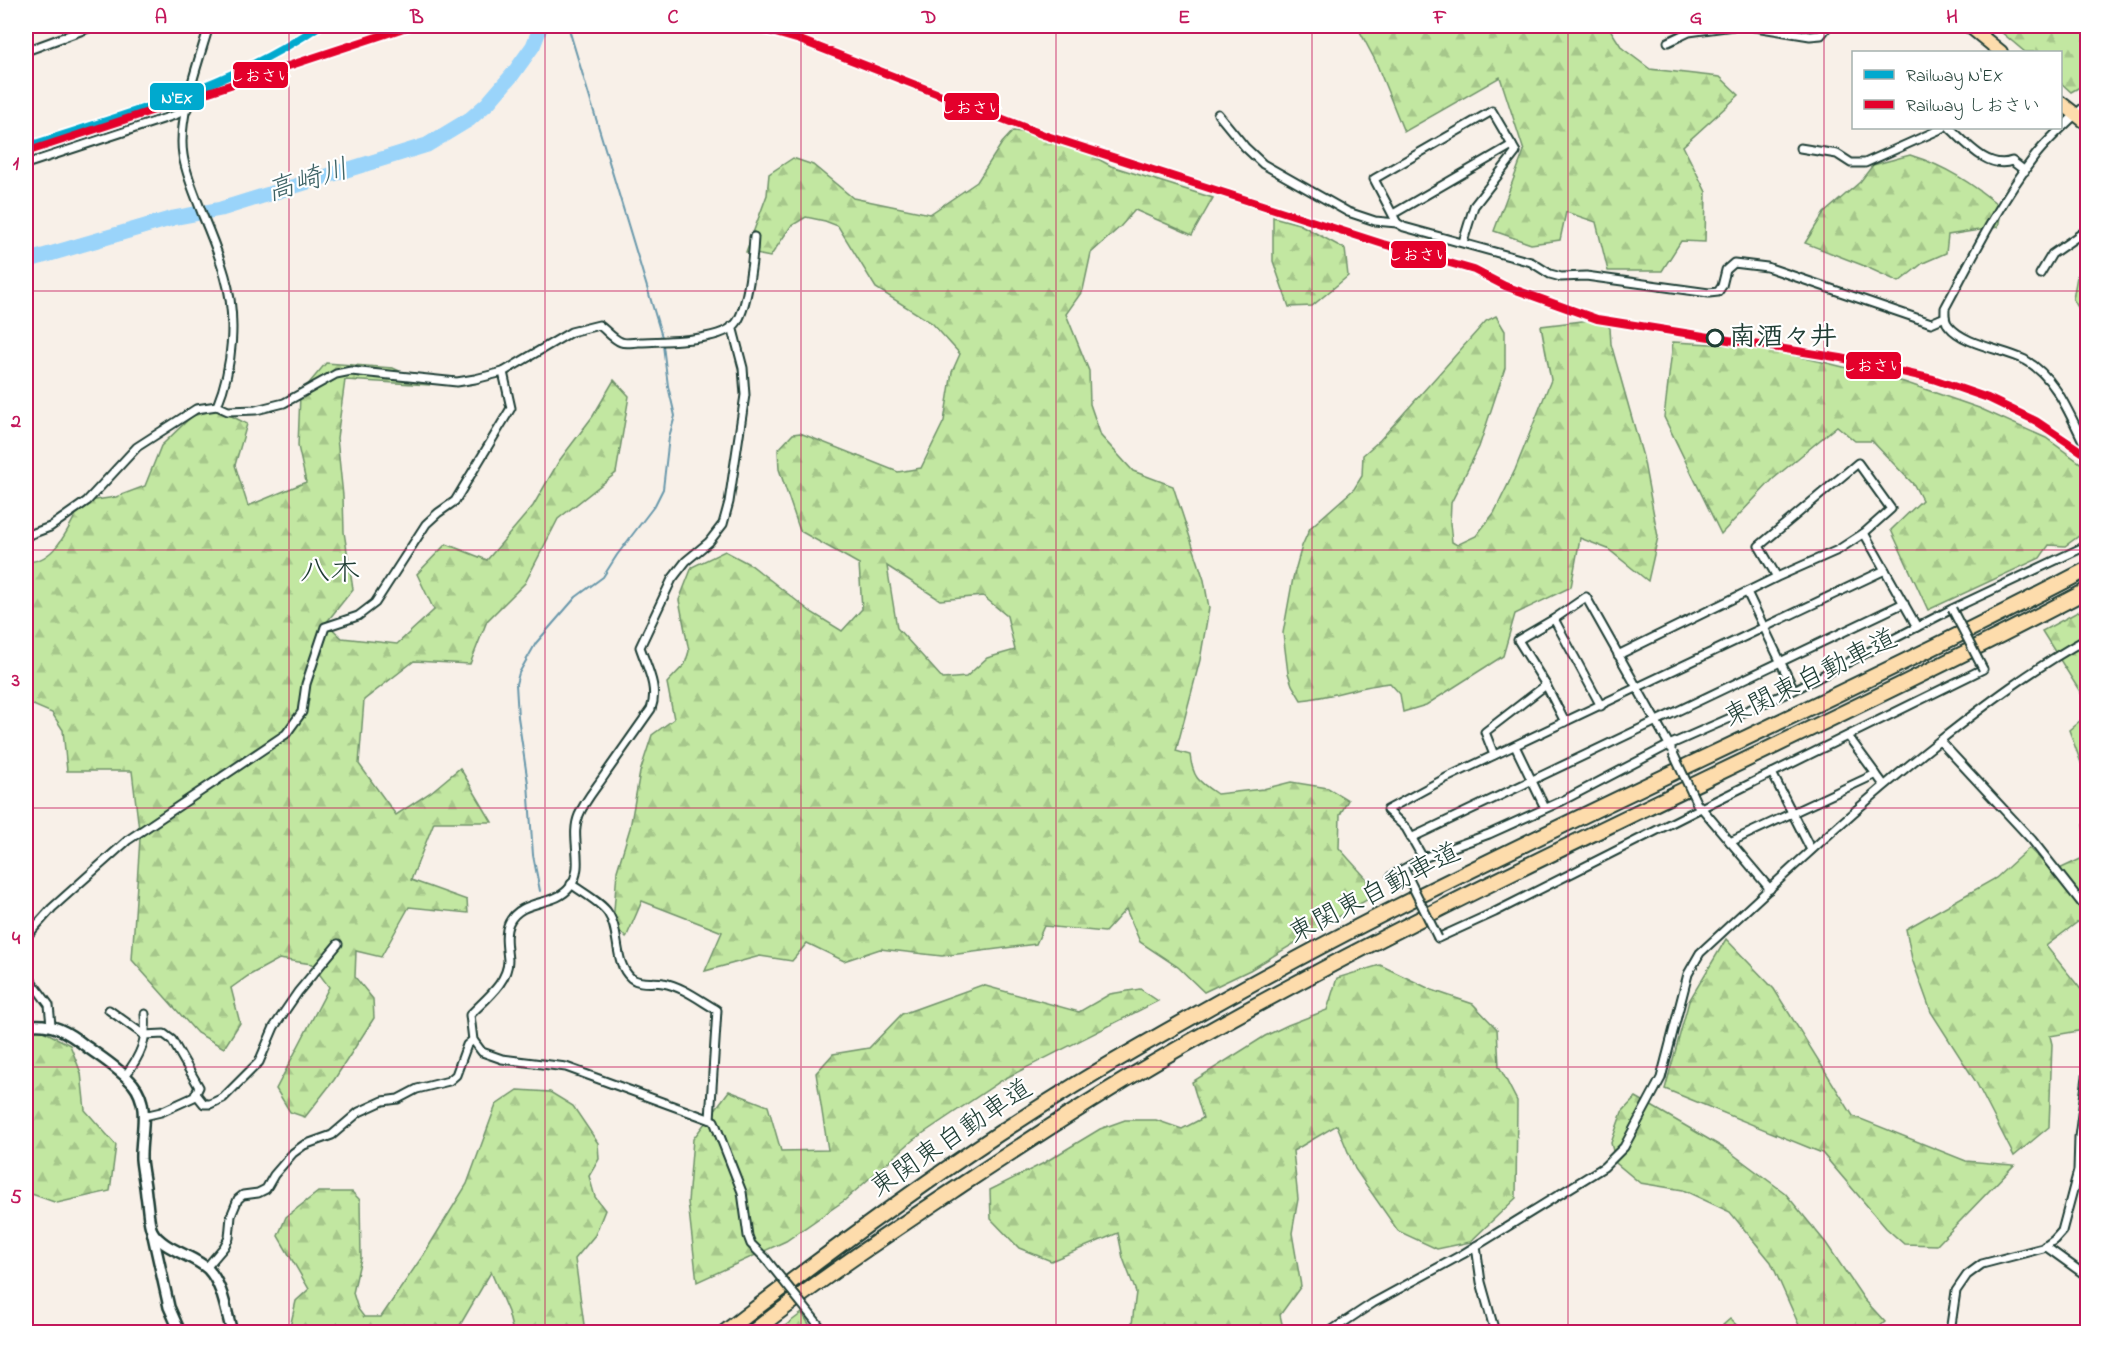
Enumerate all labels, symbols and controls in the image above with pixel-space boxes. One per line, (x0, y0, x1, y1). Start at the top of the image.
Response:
text: A (155, 4, 167, 33)
text: B (409, 4, 424, 33)
text: C (668, 4, 679, 33)
text: D (921, 4, 936, 33)
text: E (1178, 4, 1190, 33)
text: F (1433, 4, 1447, 33)
text: G (1690, 4, 1703, 33)
text: H (1946, 4, 1958, 33)
legend (1852, 51, 2062, 129)
line badge: しおさい (232, 61, 289, 89)
text: Railway N'EX (1906, 64, 2003, 90)
text: しおさい (229, 65, 293, 89)
line badge: N'EX (149, 82, 205, 111)
text: N'EX (161, 87, 193, 111)
line badge: しおさい (943, 92, 1000, 121)
text: Railway しおさい (1906, 94, 2040, 120)
text: しおさい (940, 97, 1004, 121)
text: 1 (13, 150, 20, 179)
water label: 高崎川 (262, 150, 354, 214)
line badge: しおさい (1390, 240, 1447, 269)
text: しおさい (1387, 244, 1451, 268)
place label: 南酒々井 (1729, 319, 1837, 358)
marker: 南酒々井 (1706, 329, 1724, 347)
line badge: しおさい (1845, 351, 1902, 380)
text: しおさい (1841, 355, 1905, 379)
text: 2 (10, 408, 21, 437)
district label: 八木 (300, 551, 360, 595)
street label: 東関東自動車道 (1718, 620, 1904, 738)
text: 3 (11, 667, 20, 696)
street label: 東関東自動車道 (1282, 834, 1468, 954)
text: 4 (12, 925, 21, 954)
street label: 東関東自動車道 (863, 1070, 1041, 1208)
text: 5 (10, 1184, 22, 1213)

